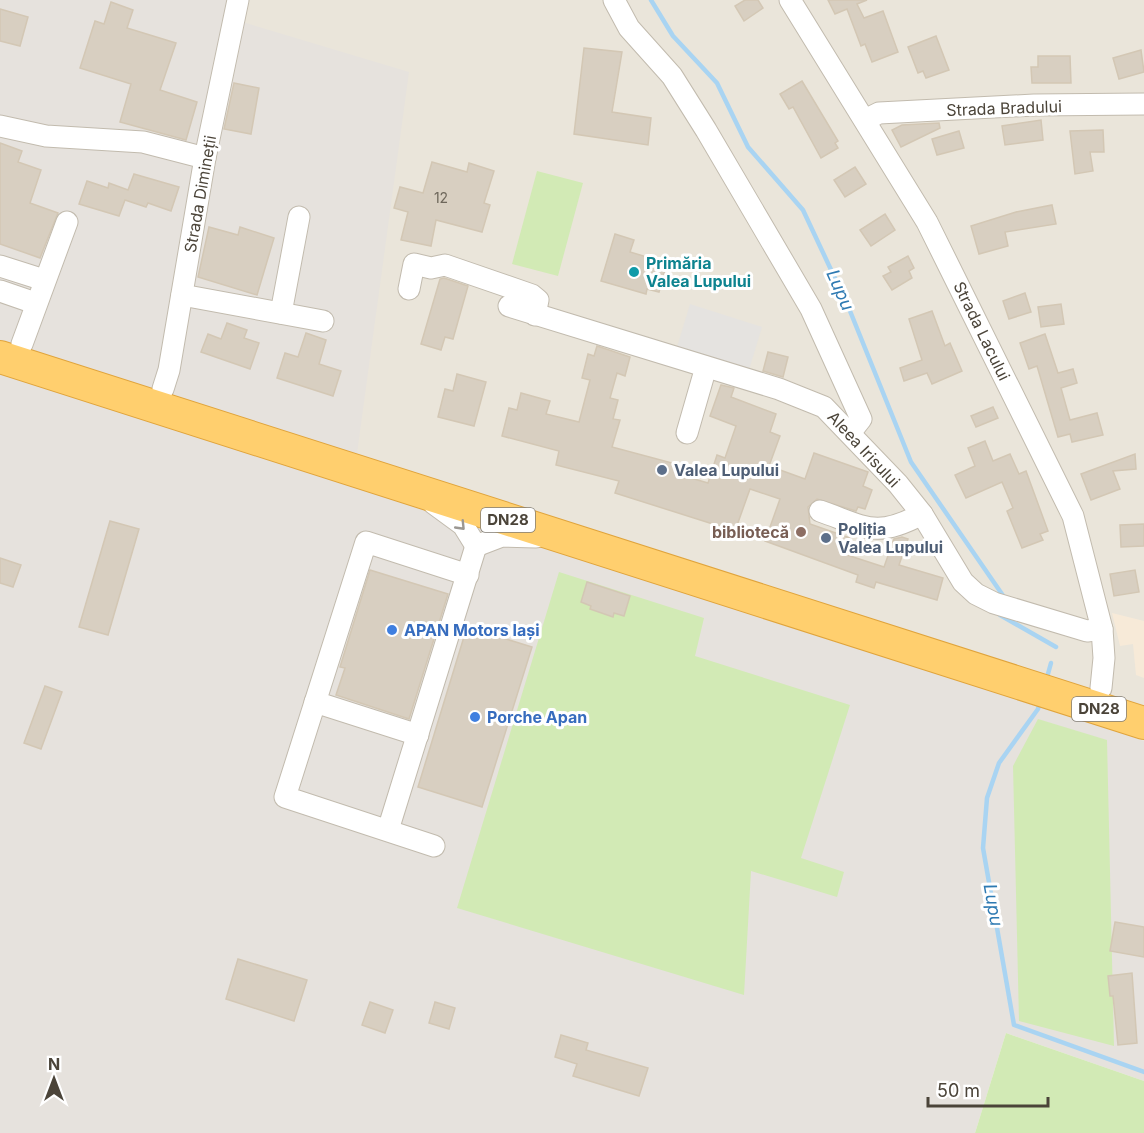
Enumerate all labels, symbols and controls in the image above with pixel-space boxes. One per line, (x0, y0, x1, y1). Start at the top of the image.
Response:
street label: Strada Bradului (946, 96, 1062, 120)
street label: Strada Dimineții (180, 134, 220, 254)
house number: 12 (434, 189, 448, 206)
place label: Primăria Valea Lupului (646, 253, 751, 291)
marker: Primăria Valea Lupului (627, 265, 641, 279)
water label: Lupu (822, 266, 859, 314)
street label: Strada Lacului (949, 278, 1015, 384)
street label: Aleea Irisului (824, 407, 904, 491)
place label: Valea Lupului (674, 460, 779, 480)
marker: Valea Lupului (655, 463, 669, 477)
road number: DN28 (481, 508, 535, 532)
one-way arrow (454, 519, 465, 529)
place label: Poliția Valea Lupului (838, 519, 943, 557)
place label: bibliotecă (712, 522, 789, 542)
marker: bibliotecă (794, 525, 808, 539)
marker: Poliția Valea Lupului (819, 531, 833, 545)
place label: APAN Motors Iași (404, 620, 540, 640)
marker: APAN Motors Iași (385, 623, 399, 637)
road number: DN28 (1072, 697, 1126, 721)
place label: Porche Apan (487, 707, 587, 727)
marker: Porche Apan (468, 710, 482, 724)
water label: Lupu (979, 882, 1008, 928)
north arrow (24, 1049, 84, 1109)
text: N (48, 1054, 60, 1074)
scale bar (928, 1070, 1048, 1108)
text: 50 m (937, 1080, 980, 1101)

